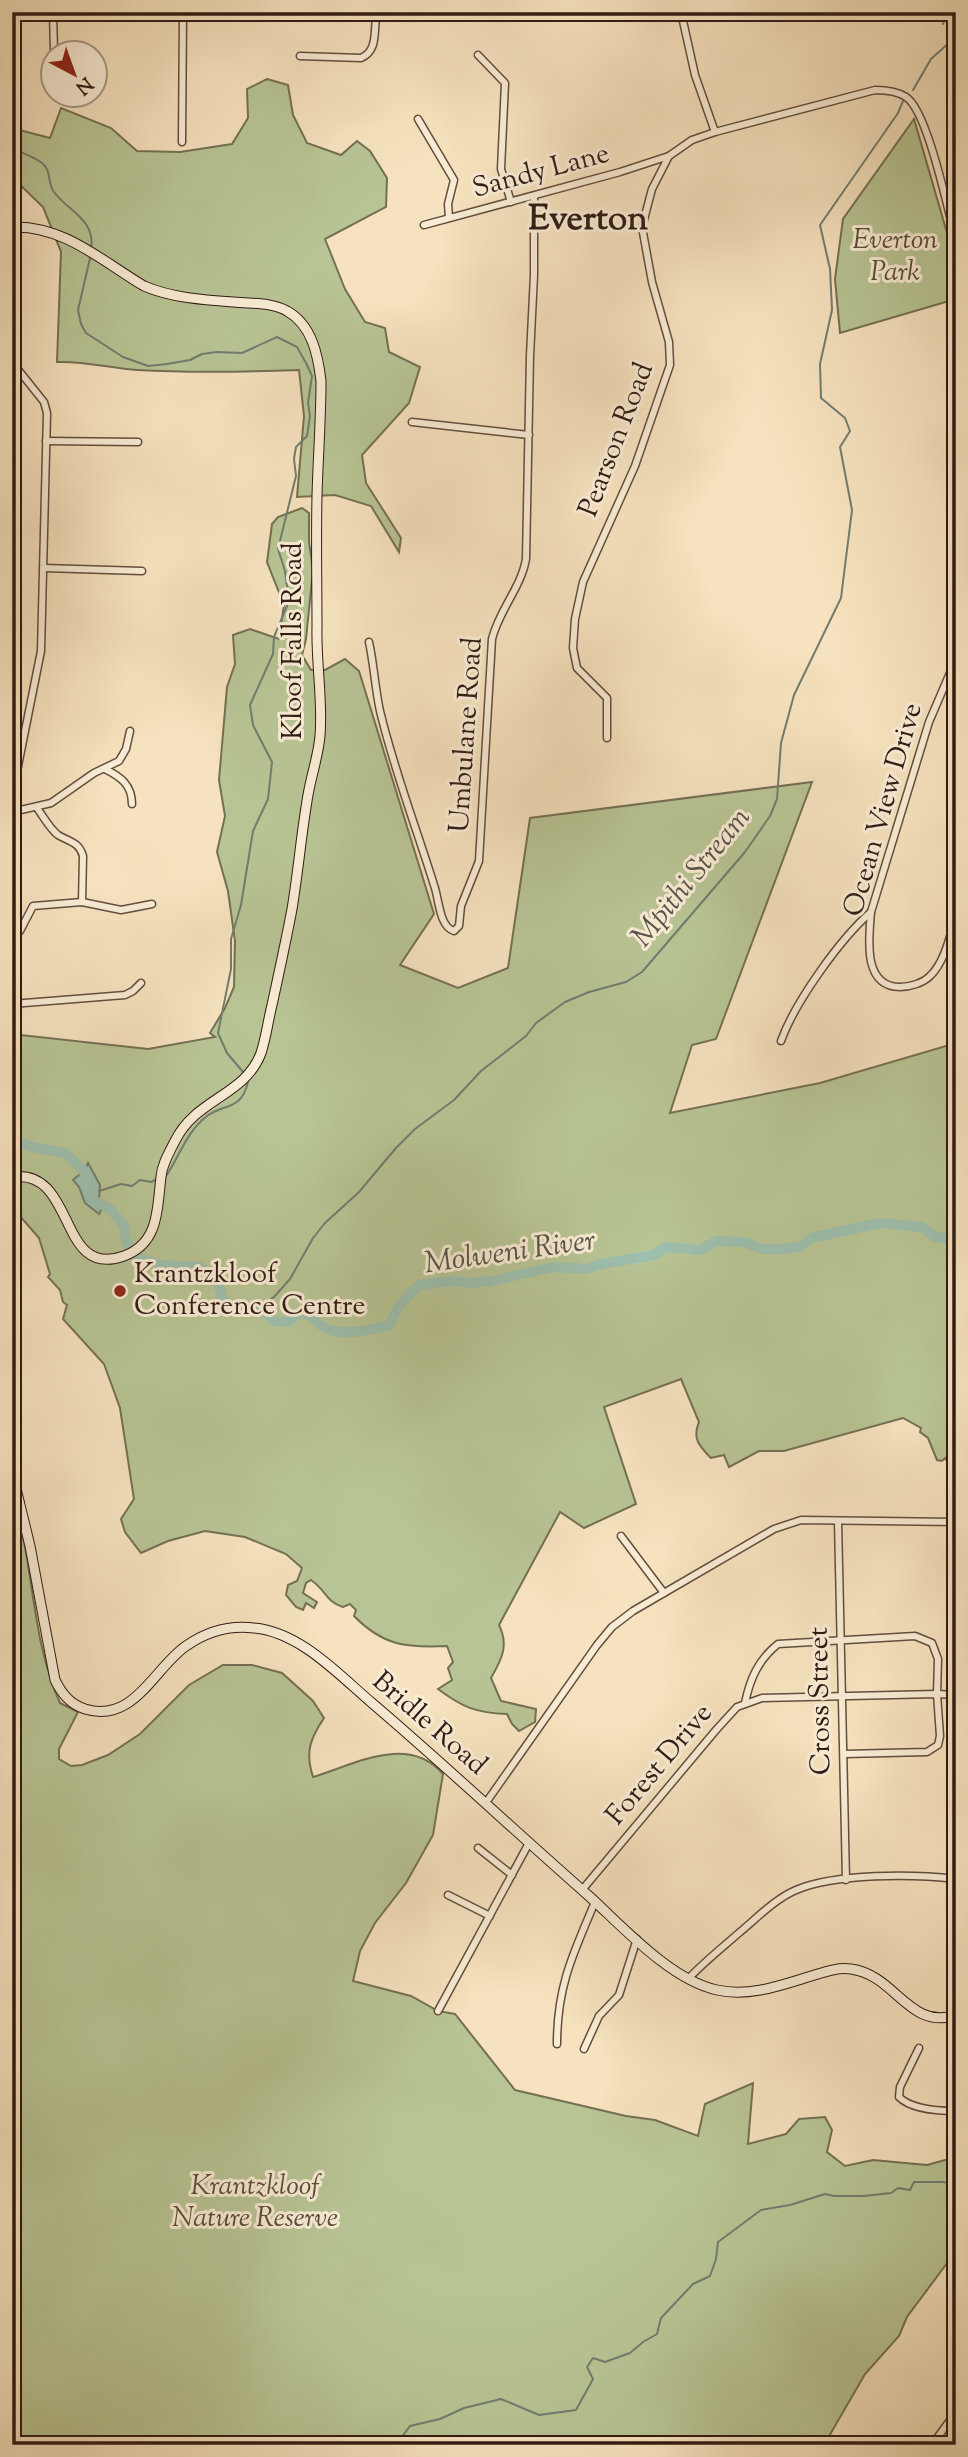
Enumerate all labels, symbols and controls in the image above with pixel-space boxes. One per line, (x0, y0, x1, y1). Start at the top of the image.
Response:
north arrow (38, 38, 108, 108)
text: N (69, 70, 98, 100)
street label: Sandy Lane (468, 135, 614, 209)
district label: Everton (528, 195, 648, 246)
park label: Everton Park (852, 221, 938, 293)
street label: Pearson Road (569, 357, 665, 523)
street label: Kloof Falls Road (274, 542, 314, 740)
street label: Umbulane Road (440, 636, 494, 834)
street label: Ocean View Drive (834, 698, 934, 922)
water label: Mpithi Stream (622, 799, 762, 957)
water label: Molweni River (422, 1220, 599, 1286)
place label: Krantzkloof Conference Centre (134, 1255, 366, 1327)
marker: Krantzkloof Conference Centre (112, 1283, 128, 1299)
street label: Cross Street (800, 1626, 842, 1775)
street label: Bridle Road (363, 1663, 496, 1786)
street label: Forest Drive (597, 1696, 723, 1834)
park label: Krantzkloof Nature Reserve (172, 2167, 338, 2239)

